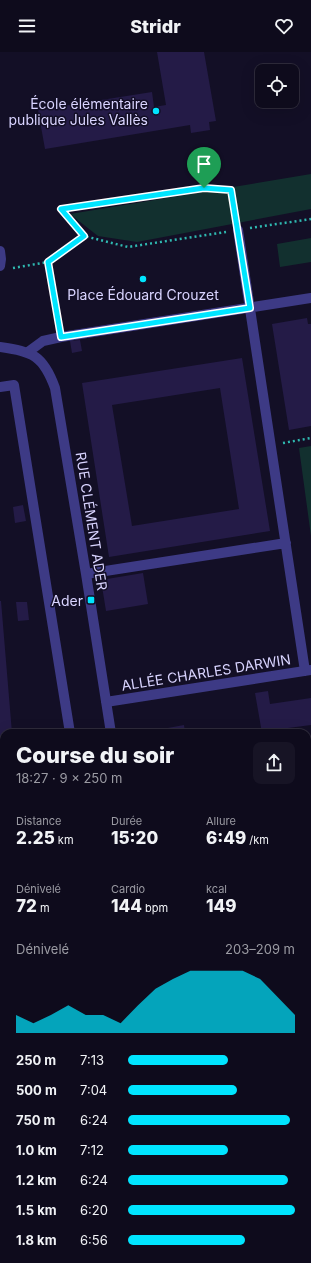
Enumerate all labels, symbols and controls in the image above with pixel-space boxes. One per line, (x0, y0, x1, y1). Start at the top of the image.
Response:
icon: menu (16, 15, 38, 37)
icon: heart (273, 15, 295, 37)
text: Stridr (130, 16, 181, 37)
map controls (255, 64, 299, 108)
button: locate (255, 64, 299, 108)
place label: École élémentaire publique Jules Vallès (9, 95, 148, 128)
marker: École élémentaire publique Jules Vallès (151, 106, 161, 116)
pin (187, 147, 221, 188)
icon: arrive (193, 153, 215, 175)
marker: Place Édouard Crouzet (138, 274, 148, 284)
place label: Place Édouard Crouzet (67, 286, 219, 303)
street label: RUE CLÉMENT ADER (73, 450, 111, 592)
place label: Ader (51, 592, 83, 609)
marker: Ader (86, 595, 96, 605)
street label: ALLÉE CHARLES DARWIN (120, 650, 292, 694)
text: Course du soir (16, 742, 174, 768)
button: share (253, 742, 295, 784)
text: 18:27 · 9 × 250 m (16, 770, 122, 786)
text: Distance (16, 814, 61, 828)
text: Durée (111, 814, 142, 828)
text: Allure (206, 814, 236, 828)
text: 2.25 (16, 828, 55, 848)
text: 15:20 (111, 828, 158, 848)
text: 6:49 (206, 828, 246, 848)
text: km (55, 833, 74, 847)
text: /km (246, 833, 269, 847)
text: Dénivelé (16, 882, 61, 896)
text: Cardio (111, 882, 145, 896)
text: kcal (206, 882, 227, 896)
text: 72 (16, 896, 37, 916)
text: 144 (111, 896, 142, 916)
text: 149 (206, 896, 236, 916)
text: m (37, 901, 50, 915)
text: bpm (142, 901, 168, 915)
text: Dénivelé (16, 941, 69, 957)
text: 203–209 m (225, 941, 295, 957)
text: 250 m (16, 1052, 56, 1068)
text: 7:13 (80, 1052, 104, 1068)
text: 500 m (16, 1082, 57, 1098)
text: 7:04 (80, 1082, 107, 1098)
text: 750 m (16, 1112, 55, 1128)
text: 6:24 (80, 1112, 108, 1128)
text: 1.0 km (16, 1142, 57, 1158)
text: 7:12 (80, 1142, 104, 1158)
text: 1.2 km (16, 1172, 57, 1188)
text: 6:24 (80, 1172, 108, 1188)
text: 1.5 km (16, 1202, 57, 1218)
text: 6:20 (80, 1202, 108, 1218)
text: 1.8 km (16, 1232, 57, 1248)
text: 6:56 (80, 1232, 108, 1248)

